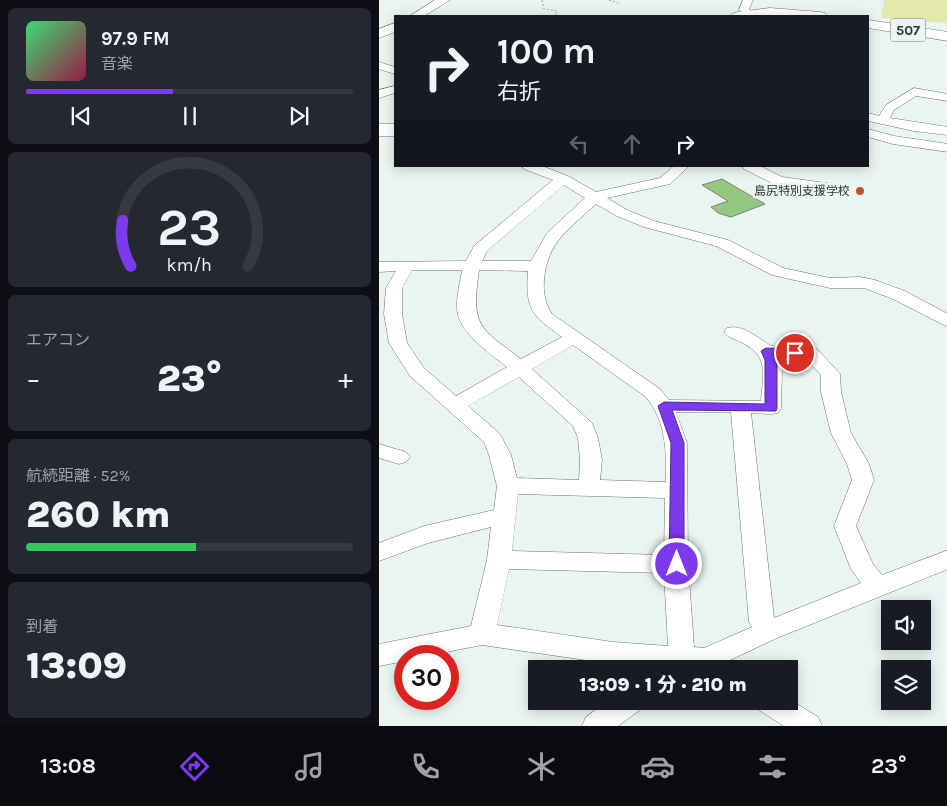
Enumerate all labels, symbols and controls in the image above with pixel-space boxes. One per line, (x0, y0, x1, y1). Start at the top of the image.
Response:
road number: 507 (891, 18, 925, 42)
text: 97.9 FM (101, 28, 170, 50)
text: 100 m (497, 31, 596, 72)
icon: right (414, 35, 479, 100)
text: 音楽 (101, 54, 133, 73)
text: 右折 (497, 79, 541, 105)
icon: previous (67, 102, 95, 130)
icon: pause (176, 102, 204, 130)
icon: next (285, 102, 313, 130)
icon: left (565, 130, 593, 158)
icon: ahead (618, 130, 646, 158)
icon: right (671, 130, 699, 158)
place label: 島尻特別支援学校 (754, 184, 850, 198)
marker: 島尻特別支援学校 (854, 185, 866, 197)
text: 23 (158, 197, 221, 258)
text: km/h (167, 255, 212, 276)
text: エアコン (26, 330, 90, 349)
pin (774, 332, 816, 374)
icon: arrive (781, 339, 809, 367)
text: 23° (157, 356, 222, 401)
text: − (26, 362, 41, 395)
text: + (338, 362, 353, 395)
text: 航続距離 · 52% (26, 466, 130, 485)
text: 260 km (26, 492, 170, 537)
position arrow (650, 537, 702, 589)
map controls (881, 600, 931, 710)
button: sound (881, 600, 931, 650)
text: 到着 (26, 617, 58, 636)
text: 13:09 (26, 643, 127, 688)
speed limit sign: 30 (394, 645, 459, 710)
button: layers (881, 660, 931, 710)
text: 13:09 · 1 分 · 210 m (579, 674, 747, 696)
icon: directions (177, 749, 212, 784)
icon: music (292, 749, 327, 784)
icon: phone (408, 749, 443, 784)
icon: climate (524, 749, 559, 784)
icon: car (640, 749, 675, 784)
icon: filters (755, 749, 790, 784)
text: 13:08 (40, 753, 96, 779)
text: 23° (871, 753, 907, 779)

